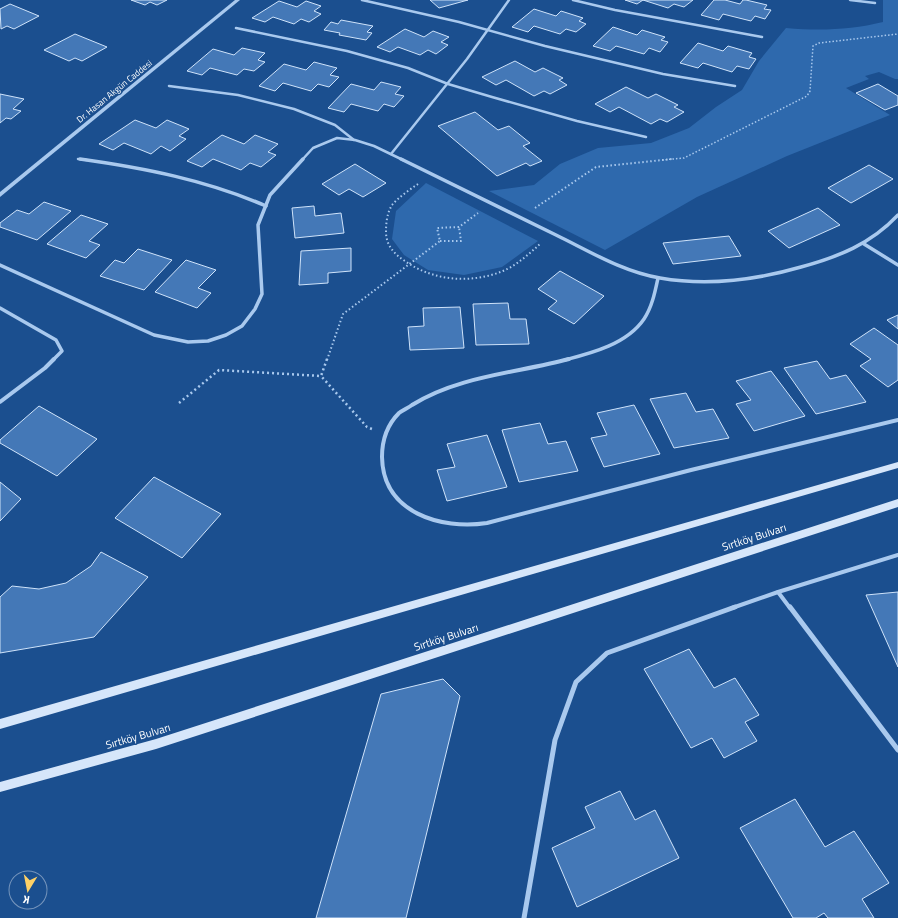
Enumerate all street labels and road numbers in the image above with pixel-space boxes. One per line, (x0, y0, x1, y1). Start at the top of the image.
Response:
street label: Dr. Hasan Akgün Caddesi (73, 56, 155, 126)
street label: Sırtköy Bulvarı (720, 519, 788, 555)
street label: Sırtköy Bulvarı (412, 619, 480, 655)
street label: Sırtköy Bulvarı (104, 719, 172, 753)

